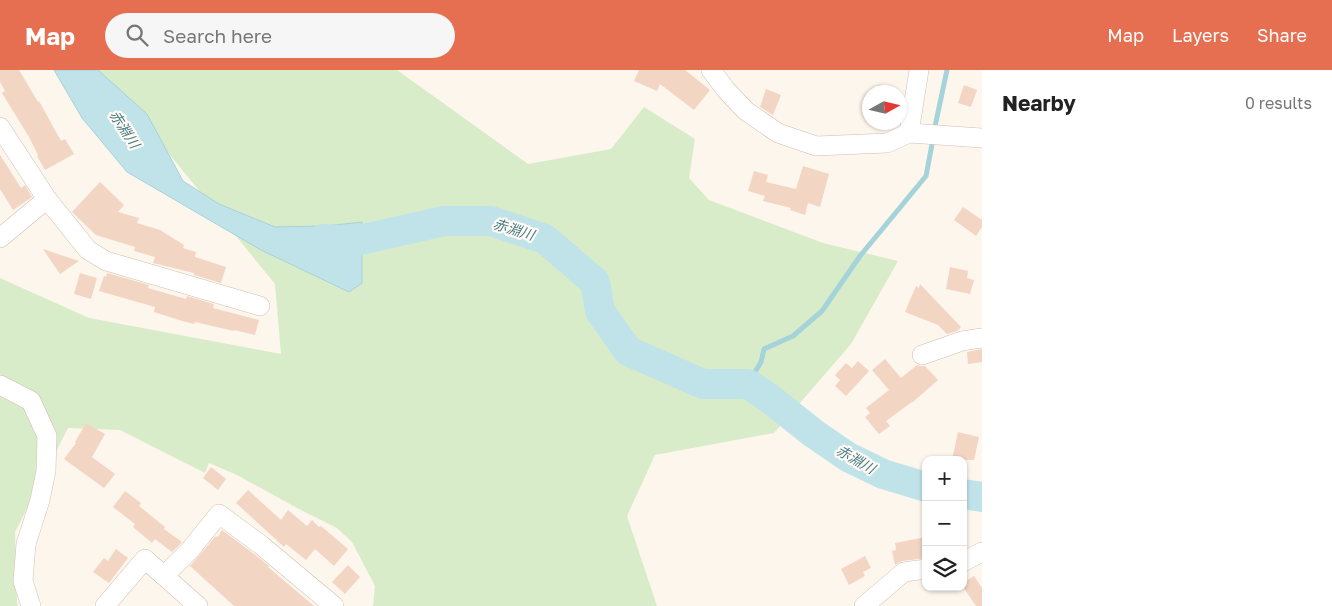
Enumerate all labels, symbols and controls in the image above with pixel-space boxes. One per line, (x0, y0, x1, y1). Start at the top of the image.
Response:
search box (105, 13, 455, 58)
text: Map (25, 21, 75, 50)
icon: search (123, 21, 151, 49)
text: Search here (163, 24, 272, 47)
text: Map (1107, 24, 1144, 46)
text: Layers (1172, 24, 1229, 46)
text: Share (1257, 24, 1307, 46)
north arrow (862, 85, 907, 130)
text: Nearby (1002, 90, 1076, 116)
text: 0 results (1245, 93, 1312, 113)
water label: 赤淵川 (106, 107, 145, 153)
water label: 赤淵川 (491, 215, 538, 244)
water label: 赤淵川 (834, 441, 880, 478)
map controls (922, 456, 967, 591)
button: + (922, 456, 967, 501)
button: − (922, 501, 967, 546)
button: layers (922, 546, 967, 591)

